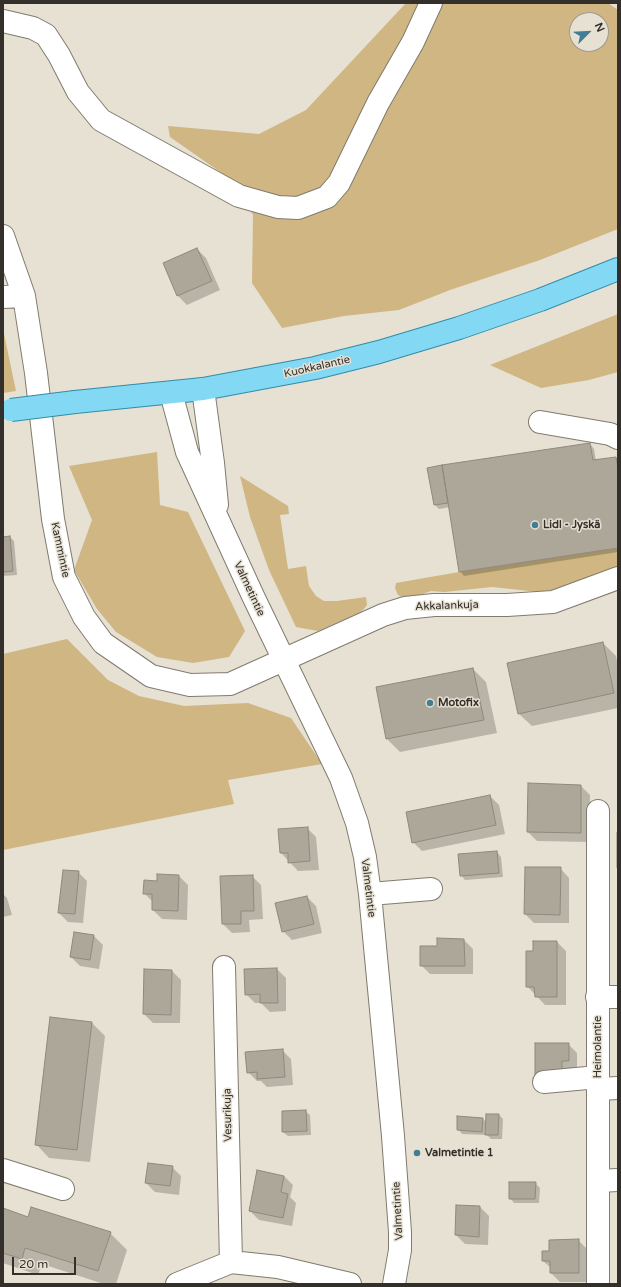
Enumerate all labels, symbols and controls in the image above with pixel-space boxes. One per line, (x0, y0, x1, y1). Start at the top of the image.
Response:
north arrow (569, 12, 609, 52)
text: N (592, 21, 607, 34)
street label: Kuokkalantie (283, 353, 351, 381)
place label: Lidl - Jyskä (543, 518, 600, 532)
marker: Lidl - Jyskä (530, 520, 540, 530)
street label: Kammintie (48, 521, 72, 579)
street label: Valmetintie (231, 559, 267, 619)
street label: Akkalankuja (415, 598, 479, 614)
place label: Motofix (438, 696, 479, 710)
marker: Motofix (425, 698, 435, 708)
street label: Valmetintie (358, 858, 378, 918)
street label: Heimolantie (591, 1016, 605, 1078)
street label: Vesurikuja (221, 1088, 235, 1142)
place label: Valmetintie 1 (425, 1146, 494, 1160)
marker: Valmetintie 1 (412, 1148, 422, 1158)
street label: Valmetintie (390, 1181, 406, 1241)
scale bar (14, 1249, 78, 1275)
text: 20 m (19, 1257, 48, 1271)

